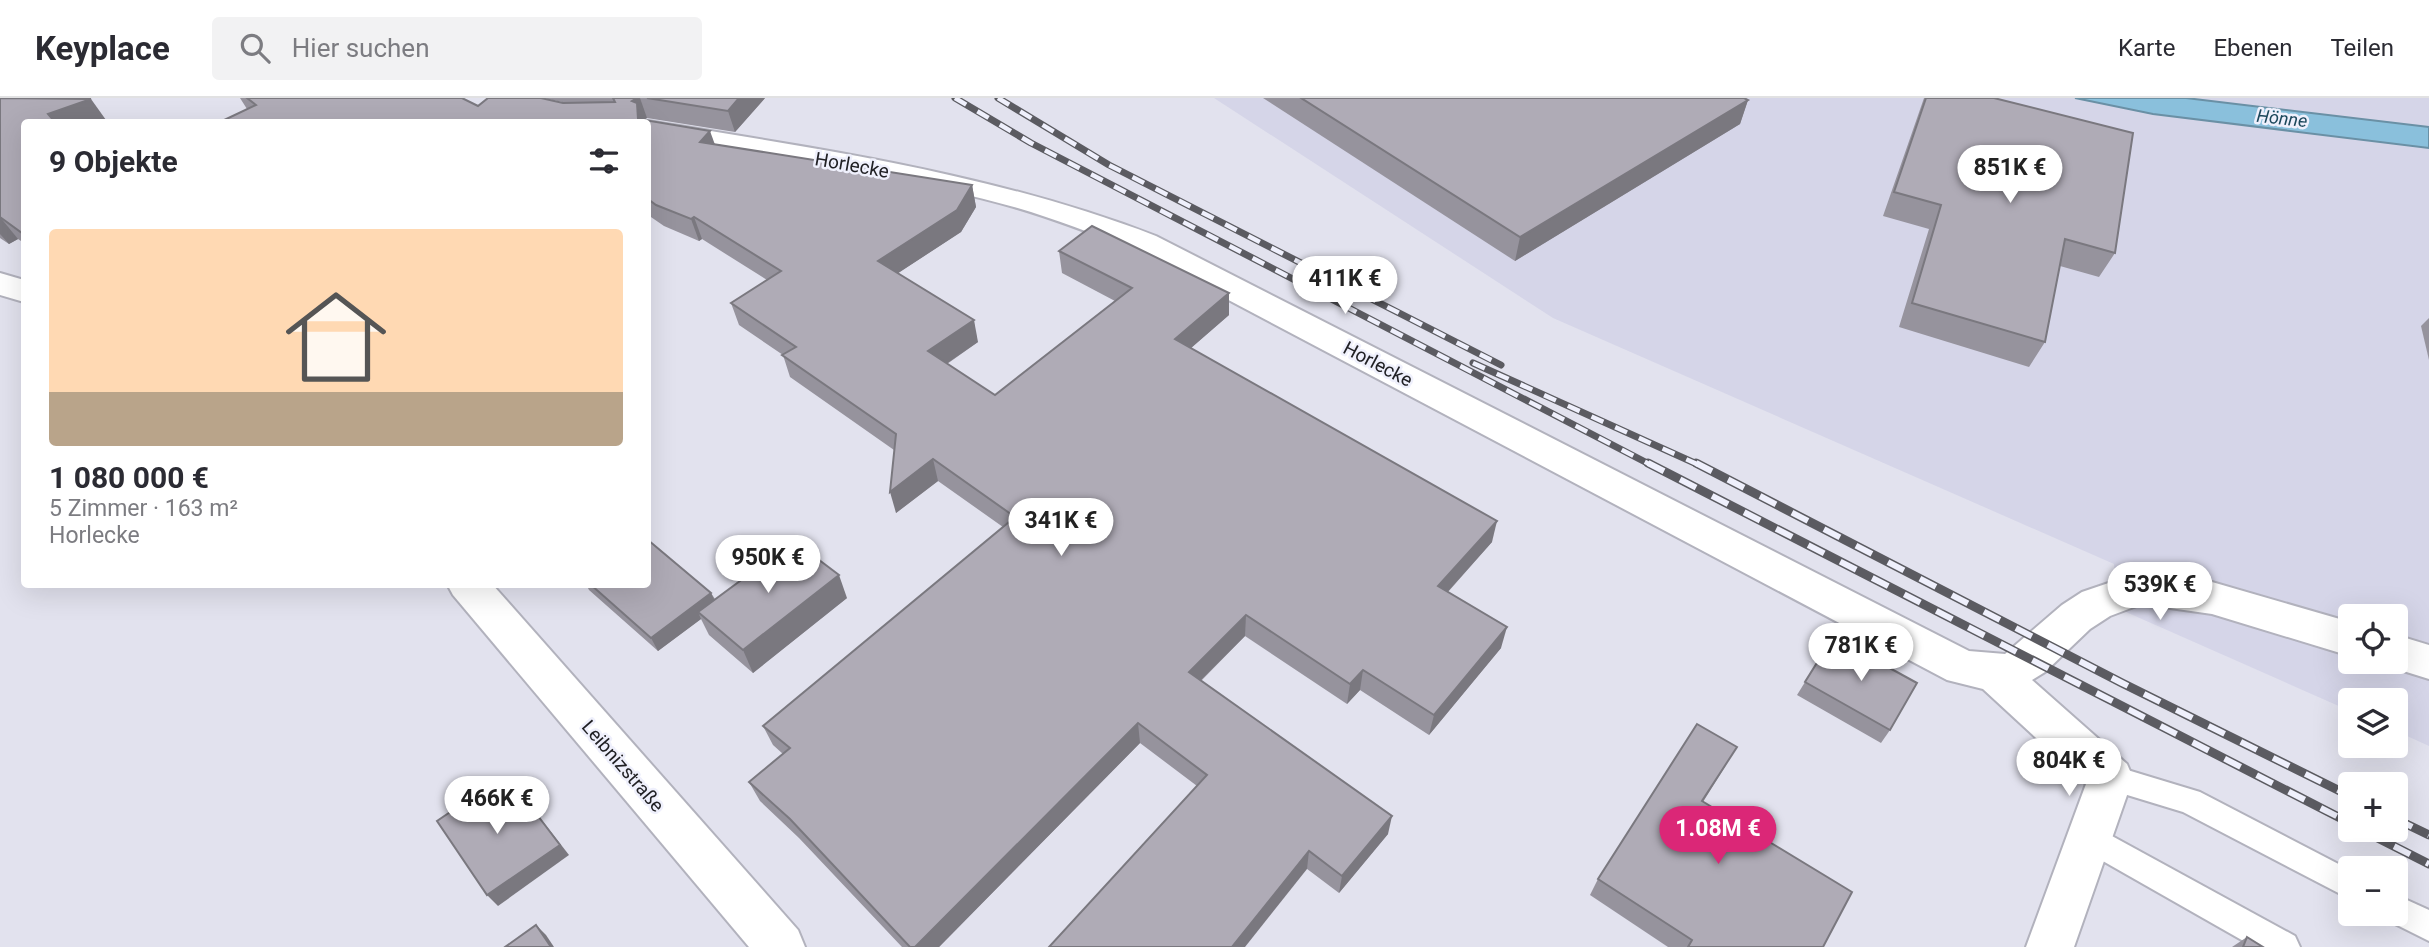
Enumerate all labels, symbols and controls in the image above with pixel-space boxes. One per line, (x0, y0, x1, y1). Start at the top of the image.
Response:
search box (212, 17, 702, 80)
text: Keyplace (35, 29, 170, 68)
icon: search (236, 29, 274, 67)
text: Hier suchen (292, 33, 430, 63)
text: Karte (2118, 34, 2175, 62)
text: Ebenen (2213, 34, 2292, 62)
text: Teilen (2330, 34, 2394, 62)
water label: Hönne (2256, 105, 2308, 131)
icon: filters (585, 142, 623, 180)
text: 9 Objekte (49, 144, 178, 179)
pin: 851K € (1953, 146, 2067, 205)
street label: Horlecke (813, 147, 891, 183)
text: 851K € (1973, 154, 2047, 181)
pin: 411K € (1288, 256, 1402, 316)
text: 411K € (1308, 265, 1382, 292)
icon: home (273, 274, 399, 400)
street label: Horlecke (1339, 336, 1417, 392)
text: 1 080 000 € (49, 460, 209, 495)
text: 5 Zimmer · 163 m² (49, 495, 238, 522)
pin: 341K € (1004, 498, 1118, 558)
text: 341K € (1024, 507, 1098, 534)
text: Horlecke (49, 522, 140, 549)
pin: 950K € (711, 536, 825, 595)
text: 950K € (731, 544, 805, 571)
pin: 539K € (2103, 562, 2217, 622)
text: 539K € (2123, 571, 2197, 598)
map controls (2338, 604, 2408, 926)
button: locate (2338, 604, 2408, 674)
pin: 781K € (1804, 624, 1918, 683)
text: 781K € (1824, 632, 1898, 659)
button: layers (2338, 688, 2408, 758)
street label: Leibnizstraße (577, 715, 669, 817)
pin: 804K € (2012, 738, 2126, 798)
text: 804K € (2032, 747, 2106, 774)
button: + (2338, 772, 2408, 842)
pin: 466K € (440, 776, 554, 836)
text: 466K € (460, 785, 534, 812)
pin: 1.08M € (1653, 806, 1783, 866)
text: 1.08M € (1675, 815, 1761, 842)
button: − (2338, 856, 2408, 926)

